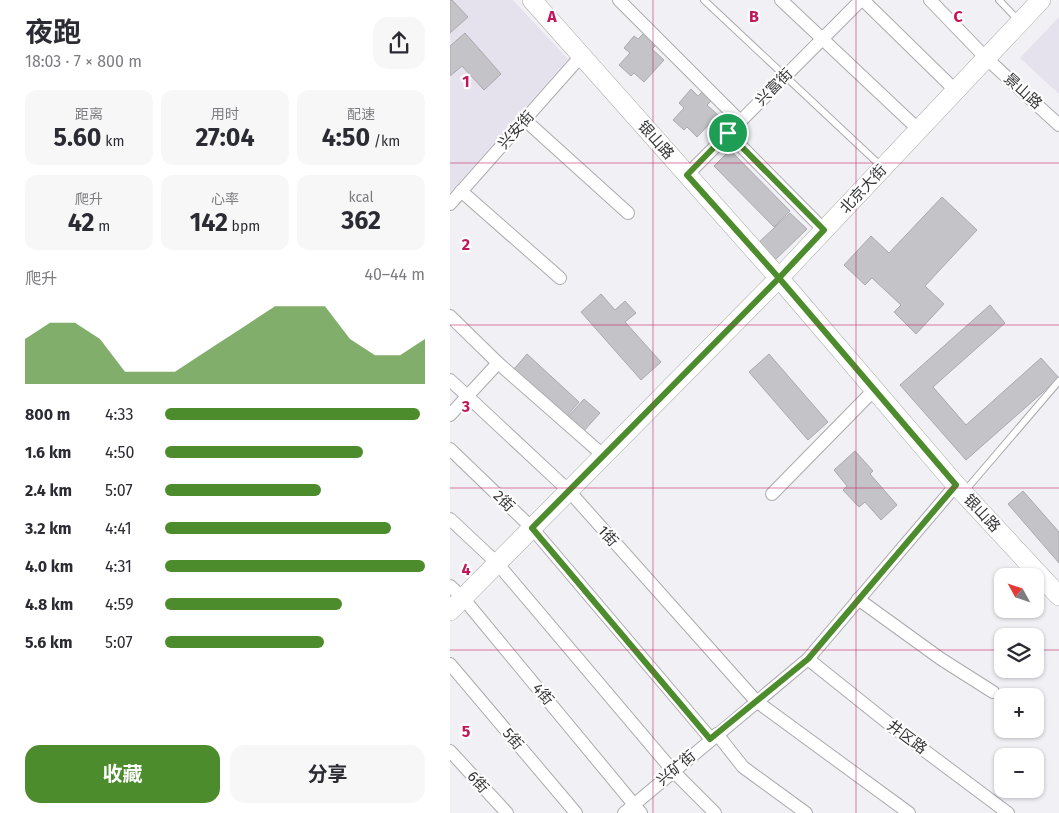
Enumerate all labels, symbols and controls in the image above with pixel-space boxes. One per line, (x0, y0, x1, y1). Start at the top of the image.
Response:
text: A (546, 7, 557, 26)
text: B (749, 7, 759, 26)
text: C (953, 7, 963, 26)
text: 夜跑 (25, 16, 81, 49)
button: share (373, 17, 425, 69)
text: 18:03 · 7 × 800 m (25, 52, 142, 71)
street label: 兴富街 (752, 65, 796, 109)
street label: 景山路 (1000, 69, 1046, 113)
text: 1 (462, 72, 470, 91)
text: 距离 (75, 106, 103, 123)
text: 用时 (211, 106, 239, 123)
text: 配速 (347, 106, 375, 123)
street label: 兴安街 (494, 107, 538, 153)
pin (707, 112, 749, 154)
street label: 银山路 (634, 117, 678, 163)
icon: arrive (714, 119, 742, 147)
text: 5.60 (54, 123, 102, 153)
text: 27:04 (195, 123, 255, 153)
text: 4:50 (322, 123, 370, 153)
text: km (102, 133, 124, 150)
text: /km (370, 133, 400, 150)
street label: 北京大街 (836, 161, 890, 217)
text: kcal (348, 189, 374, 206)
text: 爬升 (75, 191, 103, 208)
text: 心率 (211, 191, 239, 208)
text: 362 (341, 206, 381, 236)
text: 42 (68, 208, 94, 238)
text: 142 (190, 208, 228, 238)
text: m (94, 218, 110, 235)
text: bpm (228, 218, 260, 235)
text: 2 (462, 235, 470, 254)
text: 40–44 m (364, 265, 425, 284)
text: 爬升 (25, 269, 57, 288)
text: 3 (461, 397, 470, 416)
text: 800 m (25, 405, 70, 424)
text: 4:33 (105, 405, 133, 424)
text: 1.6 km (25, 443, 71, 462)
text: 4:50 (105, 443, 134, 462)
text: 2.4 km (25, 481, 72, 500)
text: 5:07 (105, 481, 133, 500)
street label: 2街 (490, 487, 518, 515)
street label: 银山路 (960, 490, 1004, 536)
text: 3.2 km (25, 519, 72, 538)
text: 4:41 (105, 519, 132, 538)
street label: 1街 (594, 522, 622, 550)
text: 4.0 km (25, 557, 73, 576)
text: 4:31 (105, 557, 132, 576)
text: 4 (461, 560, 471, 579)
north arrow (994, 568, 1044, 618)
map controls (994, 568, 1044, 798)
text: 4.8 km (25, 595, 73, 614)
text: 4:59 (105, 595, 134, 614)
button: layers (994, 628, 1044, 678)
text: 5.6 km (25, 633, 72, 652)
text: 5:07 (105, 633, 133, 652)
street label: 4街 (529, 679, 557, 709)
button: + (994, 688, 1044, 738)
street label: 井区路 (884, 716, 930, 758)
text: 5 (462, 722, 471, 741)
street label: 5街 (499, 725, 527, 753)
button: 收藏 (25, 745, 220, 803)
button: 分享 (230, 745, 425, 803)
street label: 兴矿街 (653, 747, 699, 789)
button: − (994, 748, 1044, 798)
street label: 6街 (464, 767, 492, 797)

